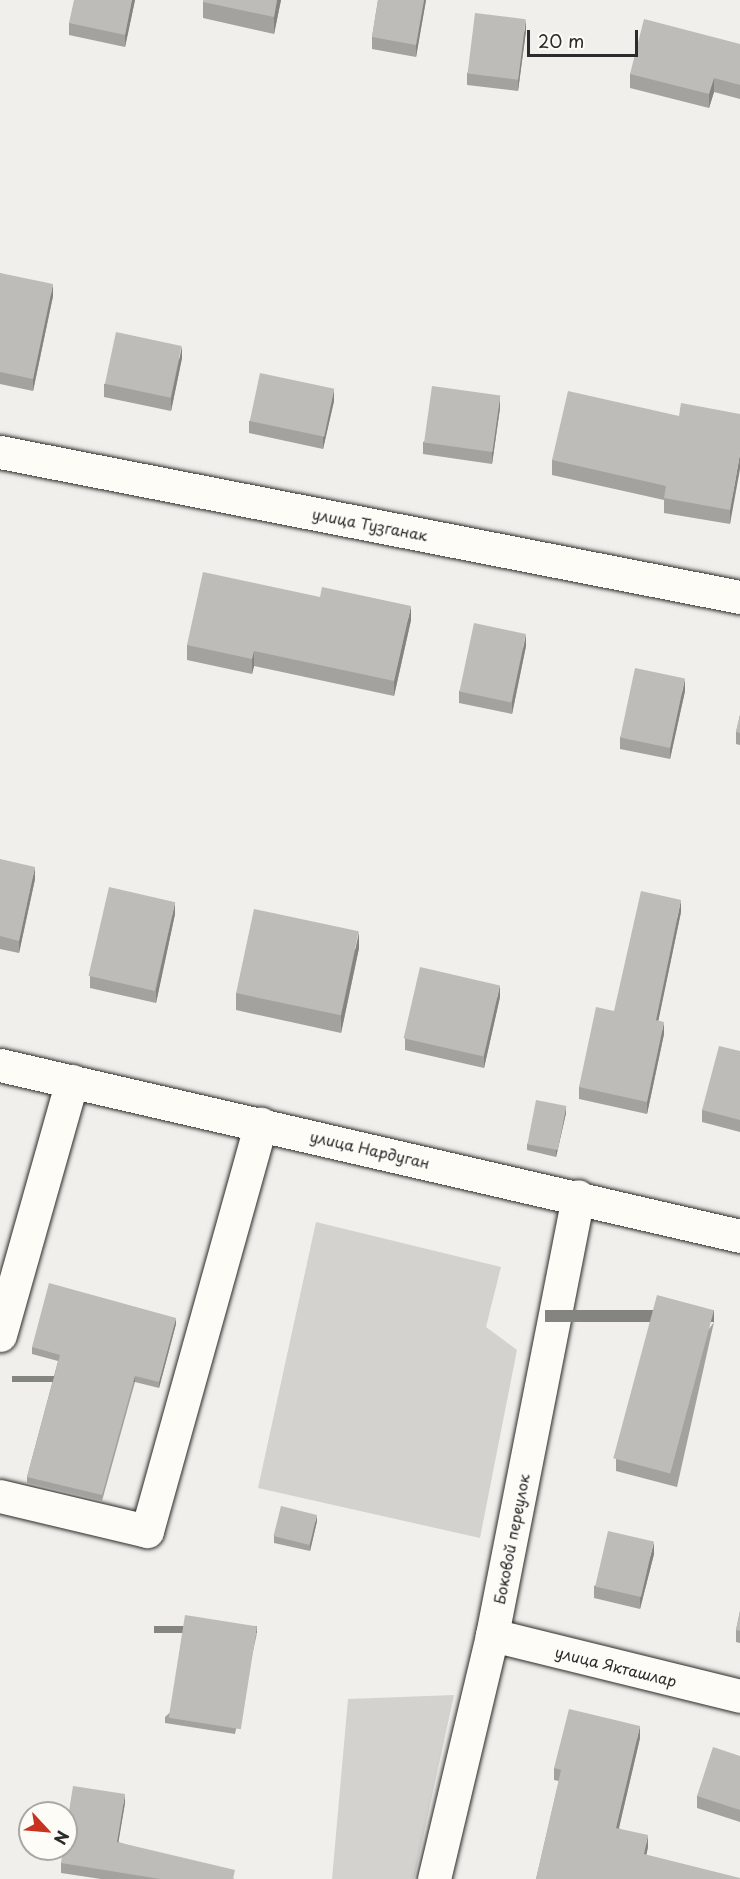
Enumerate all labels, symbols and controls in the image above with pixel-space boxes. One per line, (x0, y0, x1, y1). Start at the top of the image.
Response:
scale bar (530, 18, 641, 56)
text: 20 m (538, 27, 584, 54)
street label: улица Тузганак (310, 504, 430, 544)
street label: улица Нардуган (308, 1126, 432, 1172)
street label: Боковой переулок (489, 1472, 533, 1606)
street label: улица Якташлар (553, 1642, 679, 1690)
north arrow (18, 1801, 78, 1861)
text: N (49, 1827, 76, 1849)

